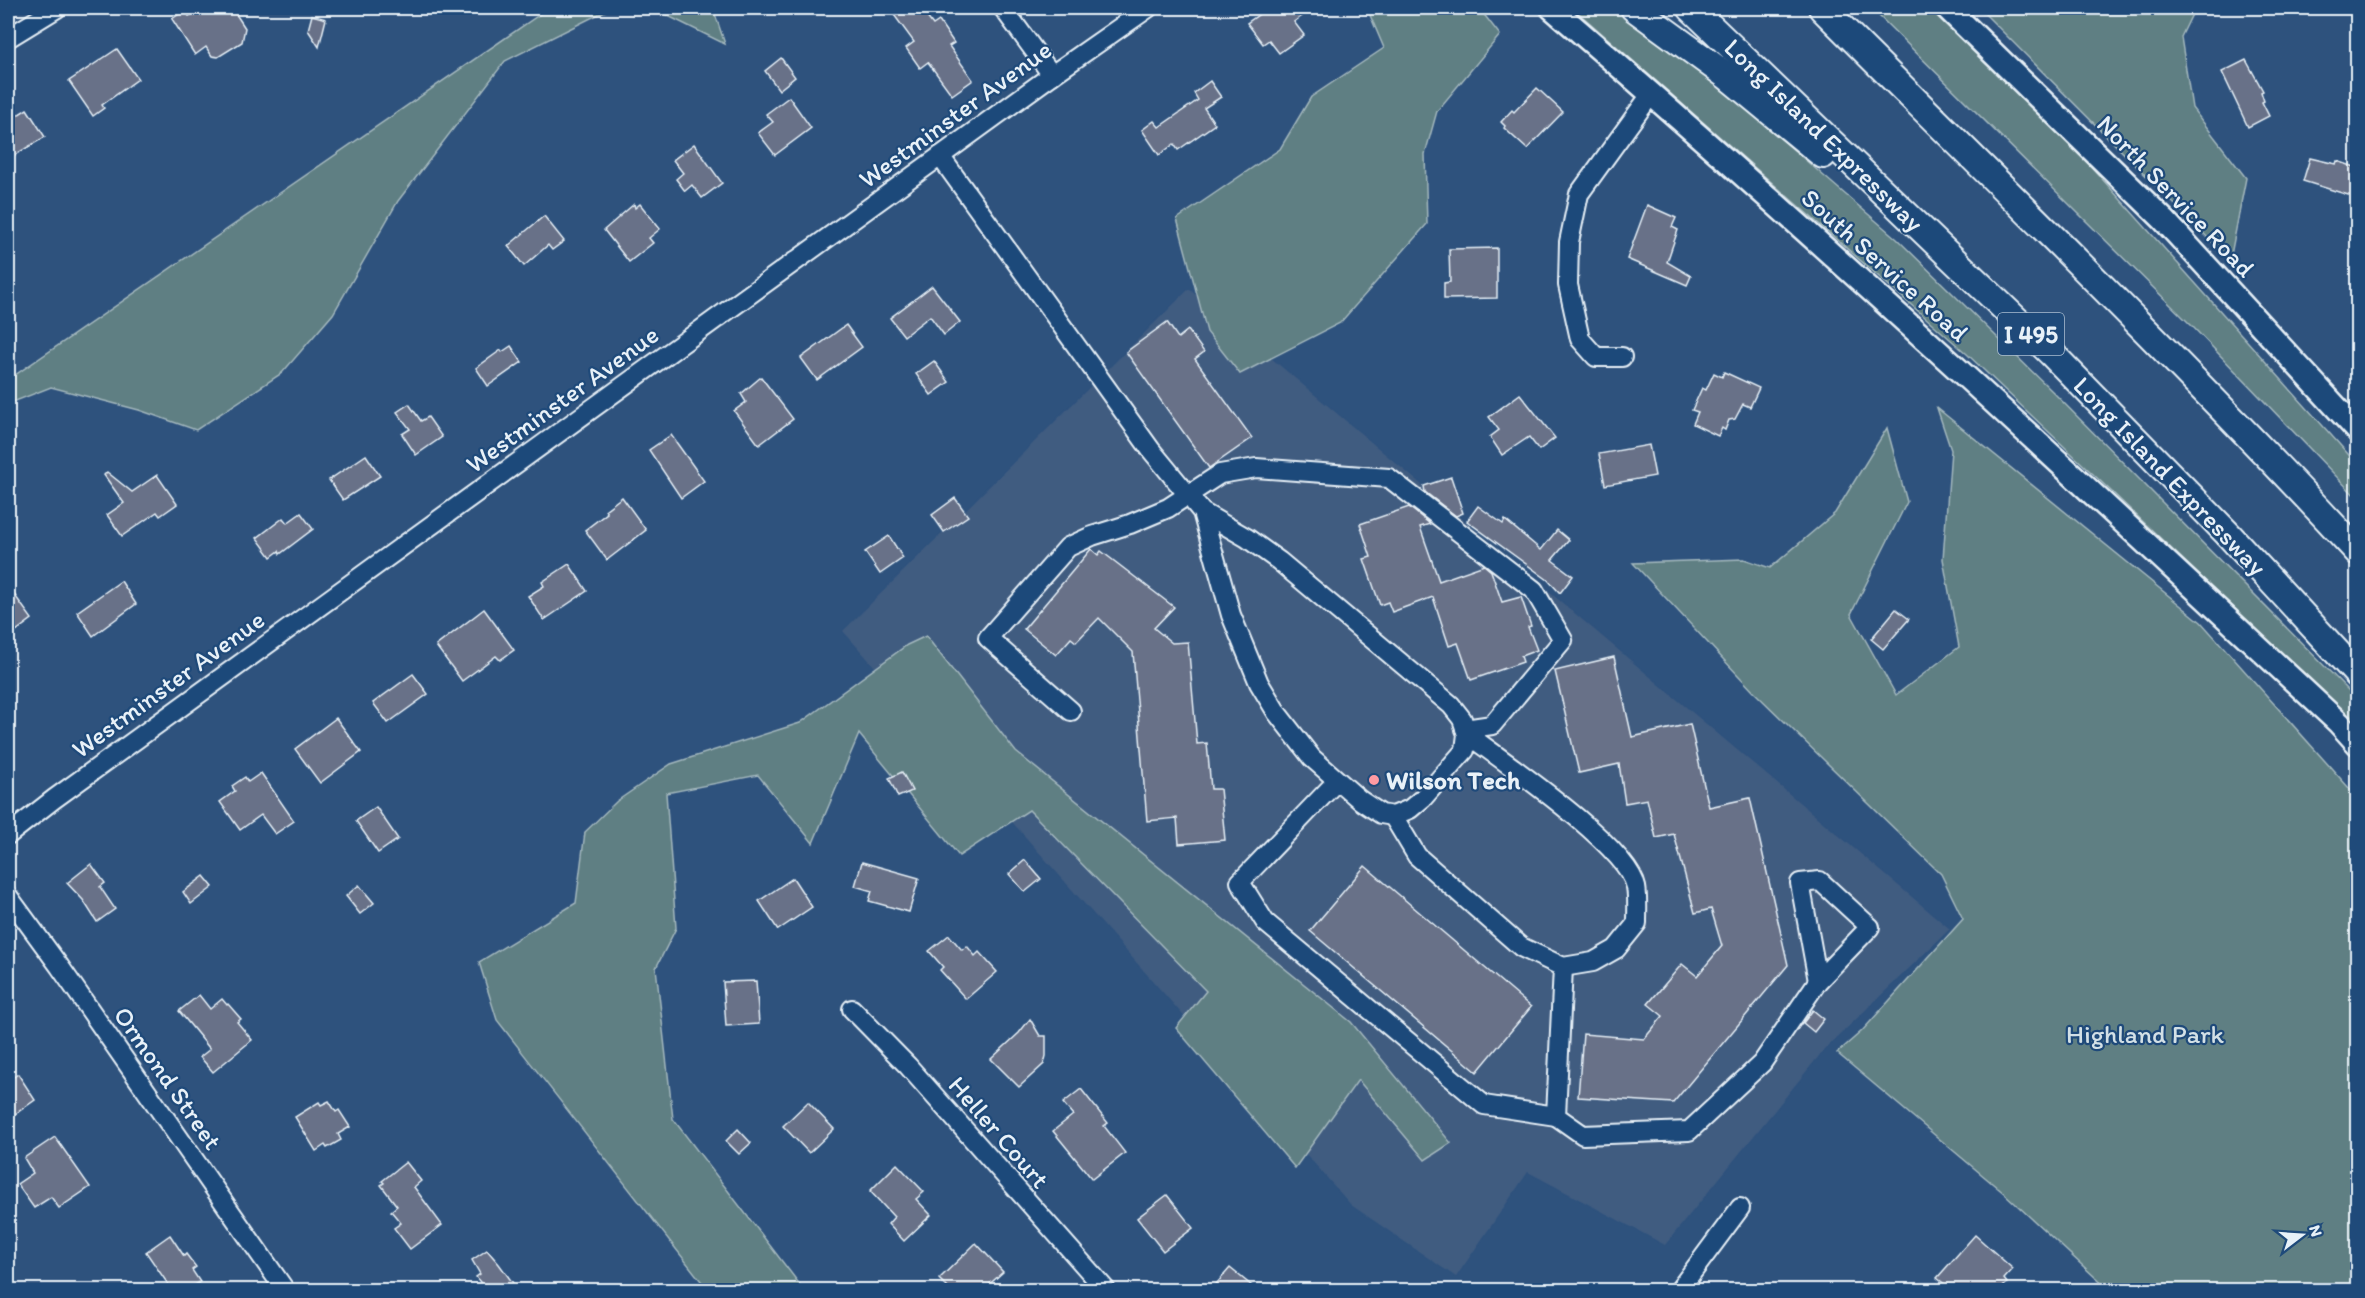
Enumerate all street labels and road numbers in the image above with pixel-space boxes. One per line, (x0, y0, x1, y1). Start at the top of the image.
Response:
street label: Long Island Expressway (1718, 32, 1930, 238)
street label: Westminster Avenue (852, 33, 1058, 195)
street label: North Service Road (2090, 108, 2262, 284)
street label: South Service Road (1795, 182, 1975, 348)
road number: I 495 (1998, 313, 2064, 355)
street label: Westminster Avenue (459, 318, 665, 480)
street label: Long Island Expressway (2067, 370, 2273, 582)
street label: Westminster Avenue (65, 603, 271, 765)
street label: Ormond Street (107, 1000, 229, 1156)
street label: Heller Court (942, 1069, 1057, 1195)

